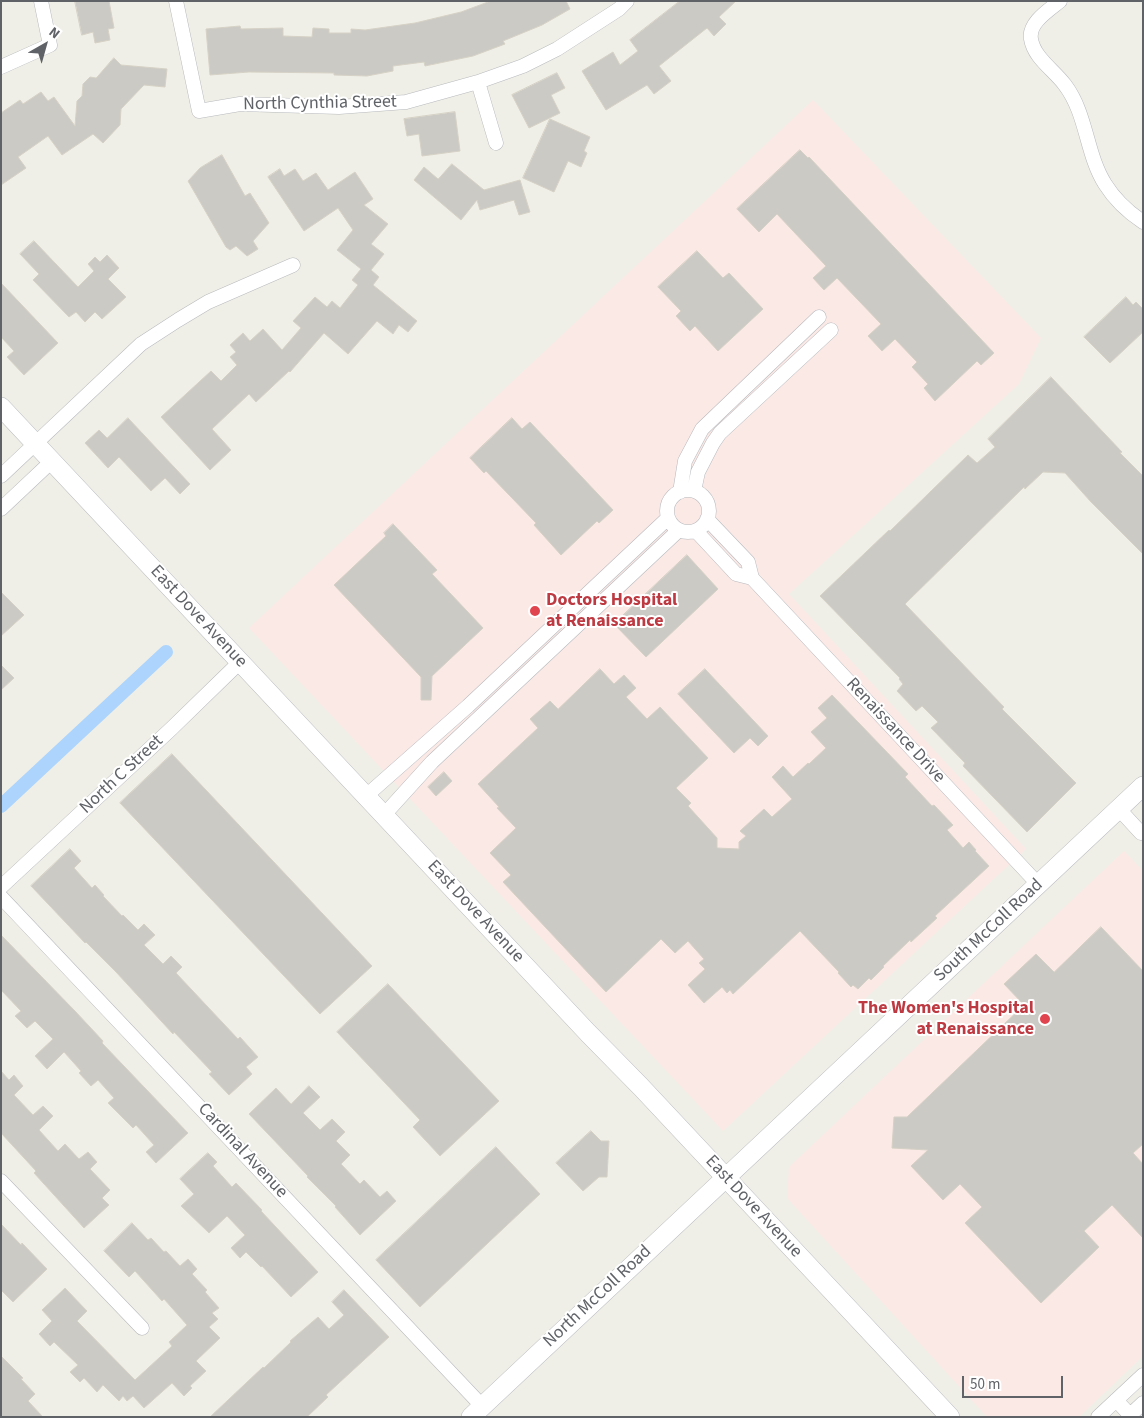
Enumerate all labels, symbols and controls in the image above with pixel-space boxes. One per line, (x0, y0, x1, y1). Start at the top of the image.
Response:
north arrow (20, 20, 70, 70)
text: N (44, 22, 64, 44)
street label: North Cynthia Street (243, 92, 397, 116)
street label: East Dove Avenue (145, 561, 251, 673)
place label: Doctors Hospital at Renaissance (546, 590, 677, 632)
marker: Doctors Hospital at Renaissance (528, 604, 542, 618)
street label: Renaissance Drive (841, 674, 949, 788)
street label: North C Street (76, 731, 168, 819)
street label: East Dove Avenue (422, 856, 528, 968)
street label: South McColl Road (930, 875, 1048, 987)
place label: The Women's Hospital at Renaissance (858, 998, 1034, 1040)
marker: The Women's Hospital at Renaissance (1038, 1012, 1052, 1026)
street label: Cardinal Avenue (192, 1099, 292, 1203)
street label: East Dove Avenue (700, 1151, 806, 1263)
street label: North McColl Road (539, 1241, 657, 1353)
scale bar (964, 1366, 1065, 1398)
text: 50 m (970, 1374, 1000, 1395)

